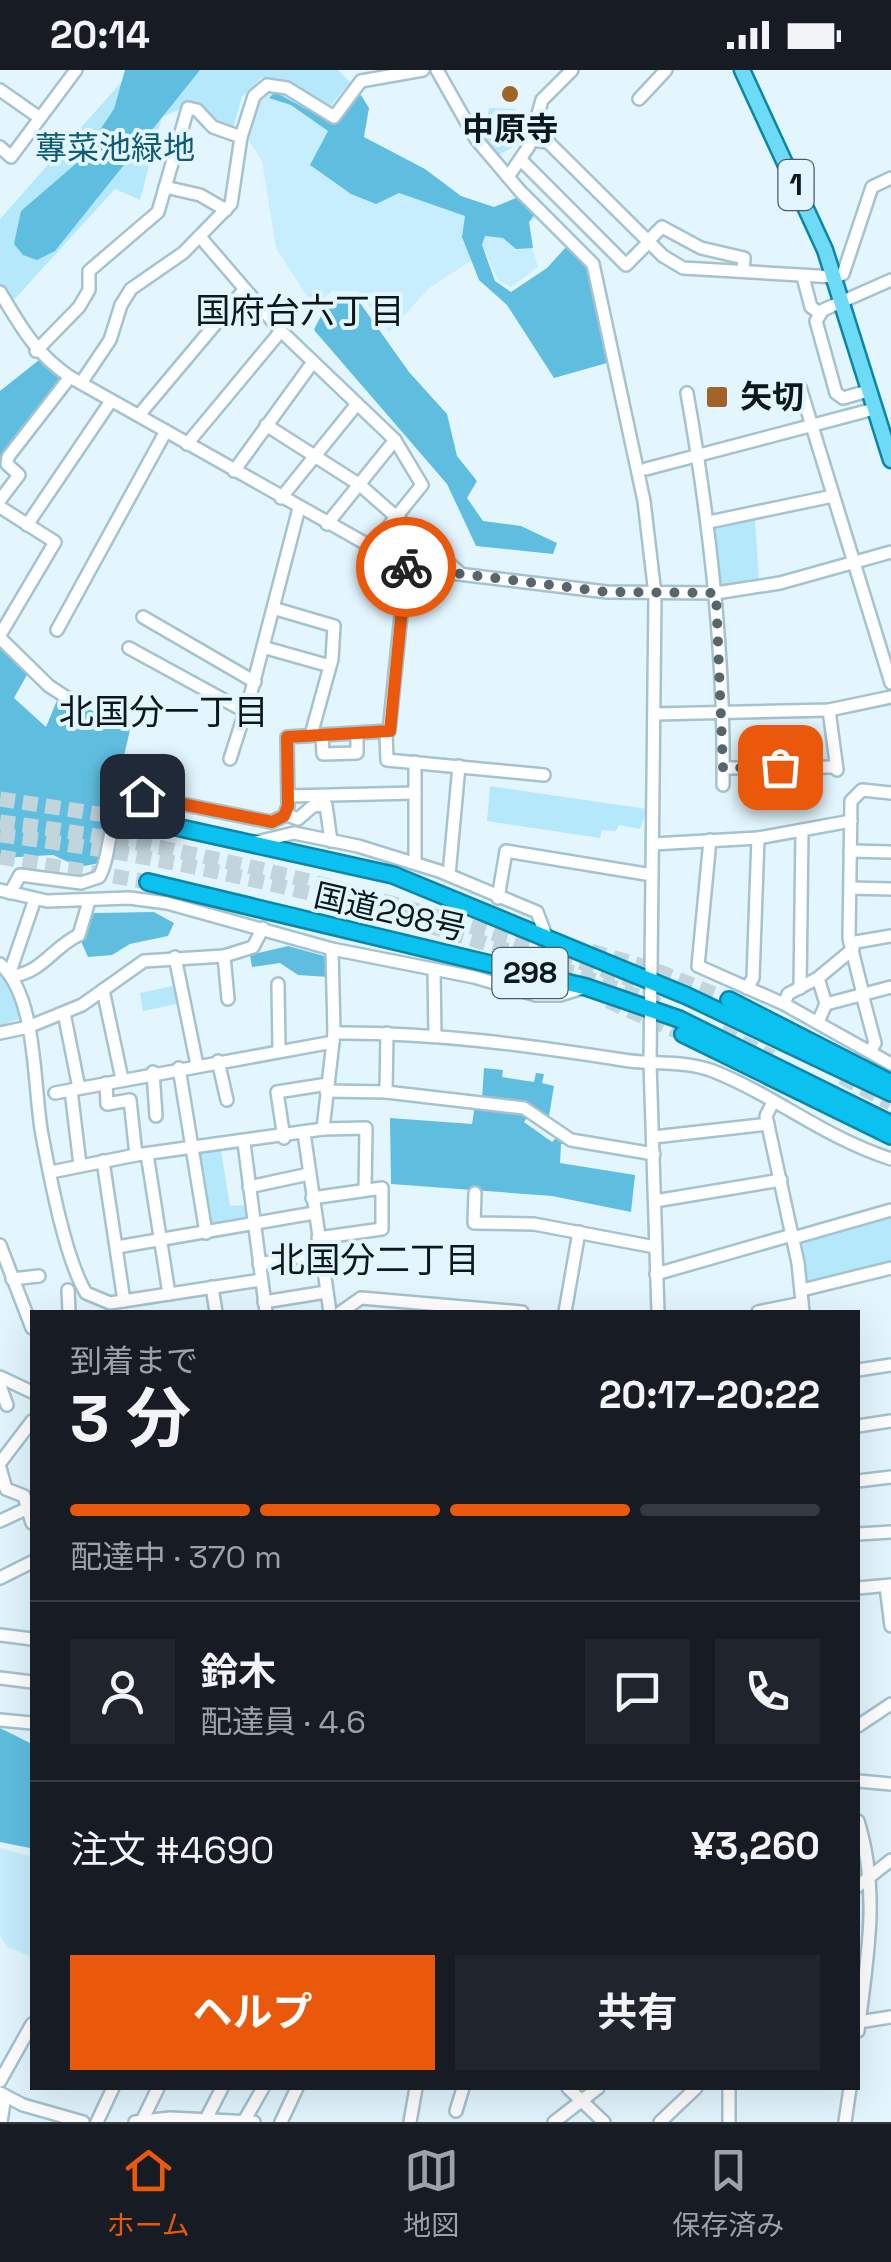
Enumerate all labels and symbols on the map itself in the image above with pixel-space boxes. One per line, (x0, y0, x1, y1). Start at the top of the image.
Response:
marker: 中原寺 (499, 83, 521, 105)
place label: 中原寺 (462, 109, 558, 149)
park label: 蓴菜池緑地 (35, 128, 195, 168)
road number: 1 (778, 160, 814, 210)
district label: 国府台六丁目 (195, 289, 405, 333)
place label: 矢切 (740, 377, 804, 417)
marker: 矢切 (704, 384, 730, 410)
courier (356, 517, 456, 617)
district label: 北国分一丁目 (59, 690, 269, 734)
pin (738, 725, 823, 810)
pin (100, 754, 185, 839)
street label: 国道298号 (310, 875, 470, 949)
road number: 298 (492, 948, 568, 998)
district label: 北国分二丁目 (270, 1238, 480, 1282)

